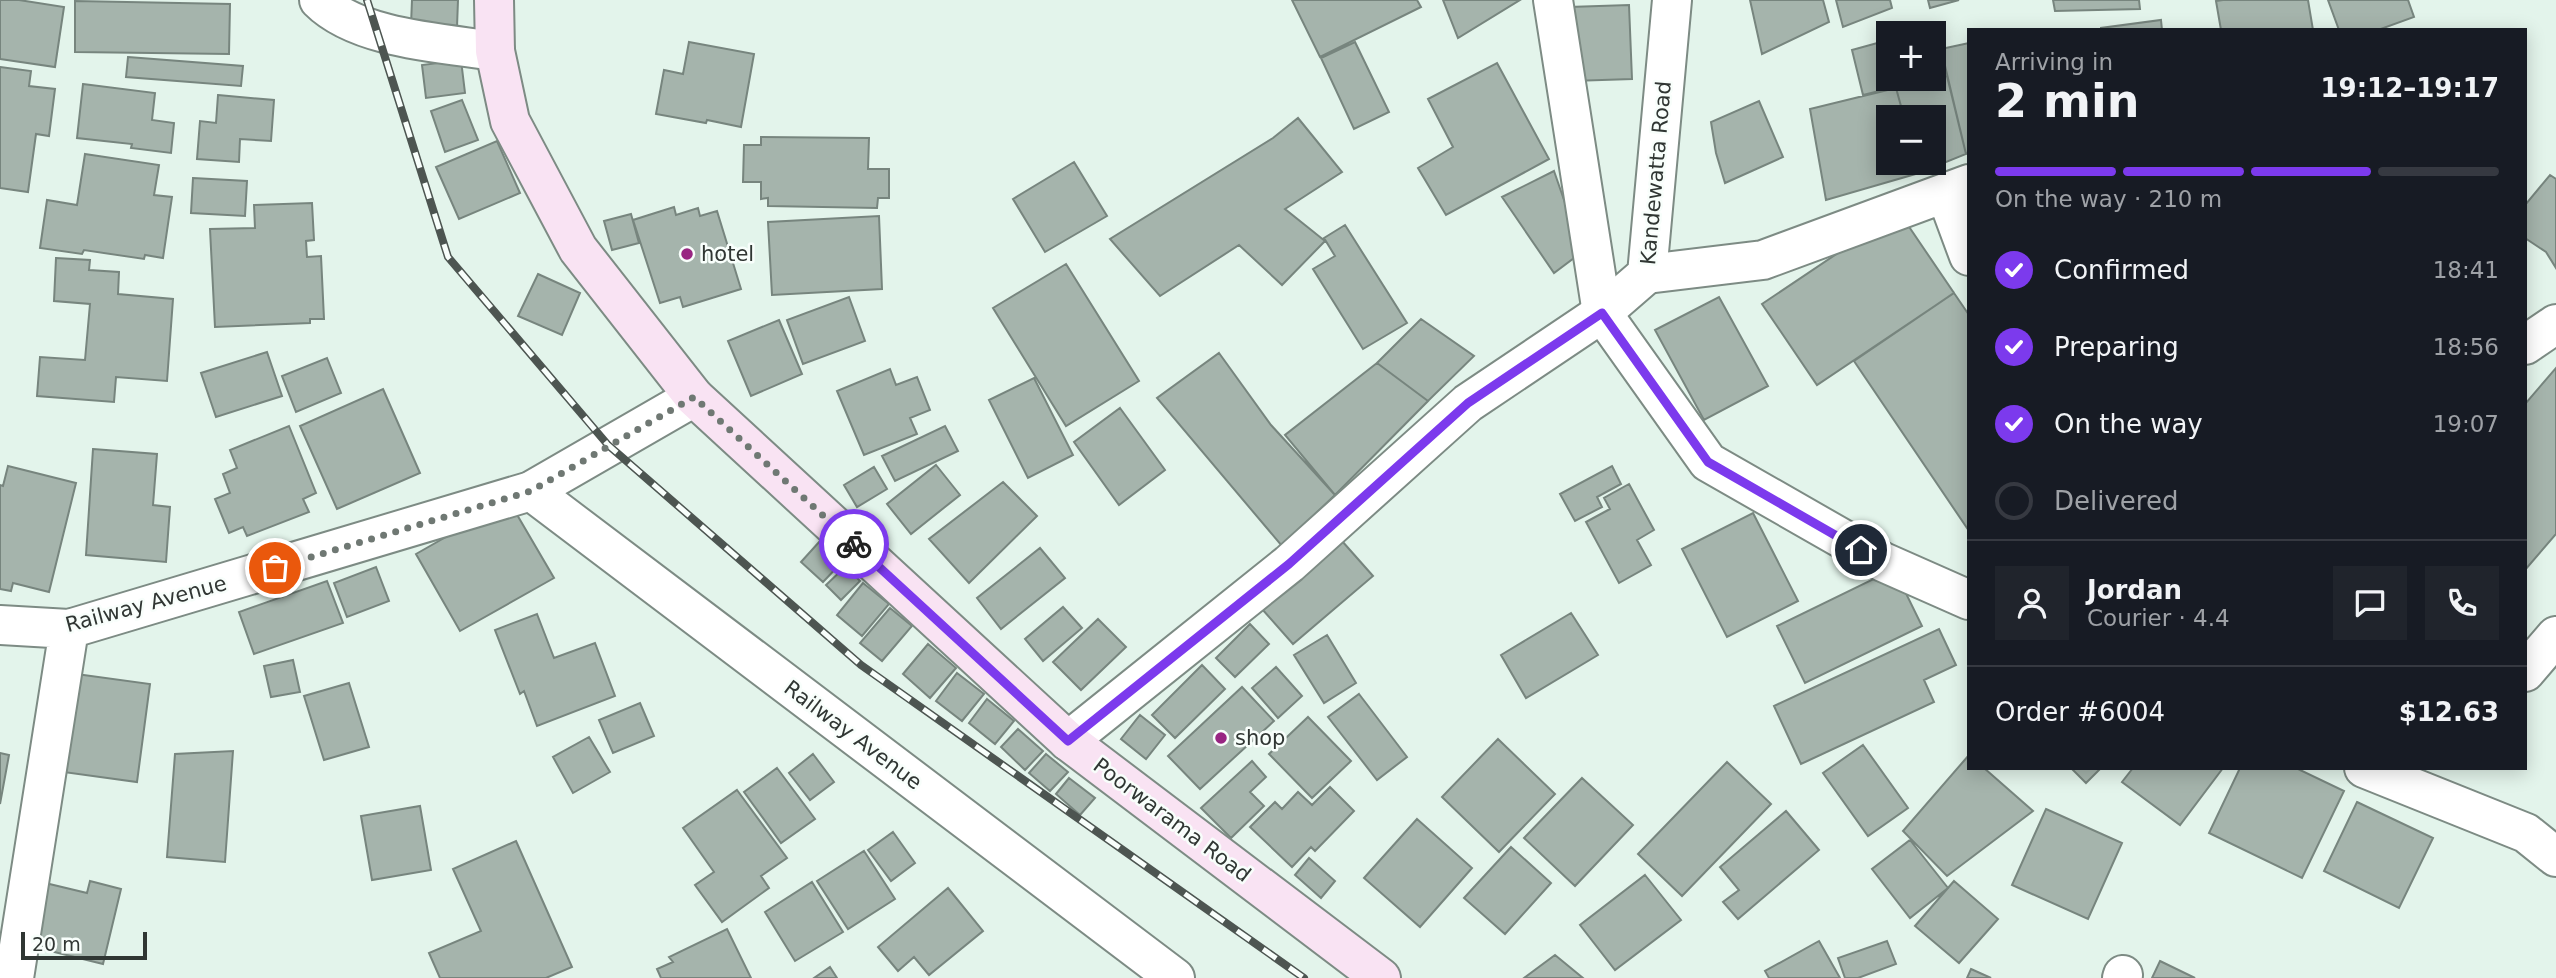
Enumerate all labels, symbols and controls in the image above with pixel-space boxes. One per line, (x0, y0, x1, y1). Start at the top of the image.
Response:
map controls (1876, 21, 1946, 175)
button: + (1876, 21, 1946, 91)
text: Arriving in (1995, 49, 2113, 75)
text: 19:12–19:17 (2320, 73, 2499, 103)
text: 2 min (1995, 74, 2139, 128)
street label: Kandewatta Road (1636, 80, 1676, 266)
button: − (1876, 105, 1946, 175)
text: On the way · 210 m (1995, 186, 2222, 212)
place label: hotel (701, 242, 754, 266)
marker: hotel (679, 246, 695, 262)
icon: check (1995, 251, 2033, 289)
text: Confirmed (2054, 255, 2189, 285)
text: 18:41 (2433, 257, 2499, 283)
icon: check (1995, 328, 2033, 366)
text: Preparing (2054, 332, 2179, 362)
text: 18:56 (2433, 334, 2499, 360)
icon: check (1995, 405, 2033, 443)
text: On the way (2054, 409, 2203, 439)
text: 19:07 (2433, 411, 2499, 437)
text: Delivered (2054, 486, 2178, 516)
courier (819, 509, 889, 579)
pin (1831, 520, 1891, 580)
icon: bike (835, 525, 873, 563)
icon: home (1842, 531, 1880, 569)
pin (245, 538, 305, 598)
icon: bag (256, 549, 294, 587)
button: person (1995, 566, 2069, 640)
button: chat (2333, 566, 2407, 640)
button: phone (2425, 566, 2499, 640)
street label: Railway Avenue (63, 571, 229, 637)
text: Jordan (2087, 575, 2182, 605)
text: Courier · 4.4 (2087, 605, 2230, 631)
street label: Railway Avenue (780, 676, 926, 794)
text: Order #6004 (1995, 697, 2165, 727)
text: $12.63 (2399, 697, 2499, 727)
place label: shop (1235, 726, 1285, 750)
marker: shop (1213, 730, 1229, 746)
street label: Poorwarama Road (1089, 753, 1255, 887)
scale bar (21, 929, 147, 961)
text: 20 m (32, 933, 81, 955)

